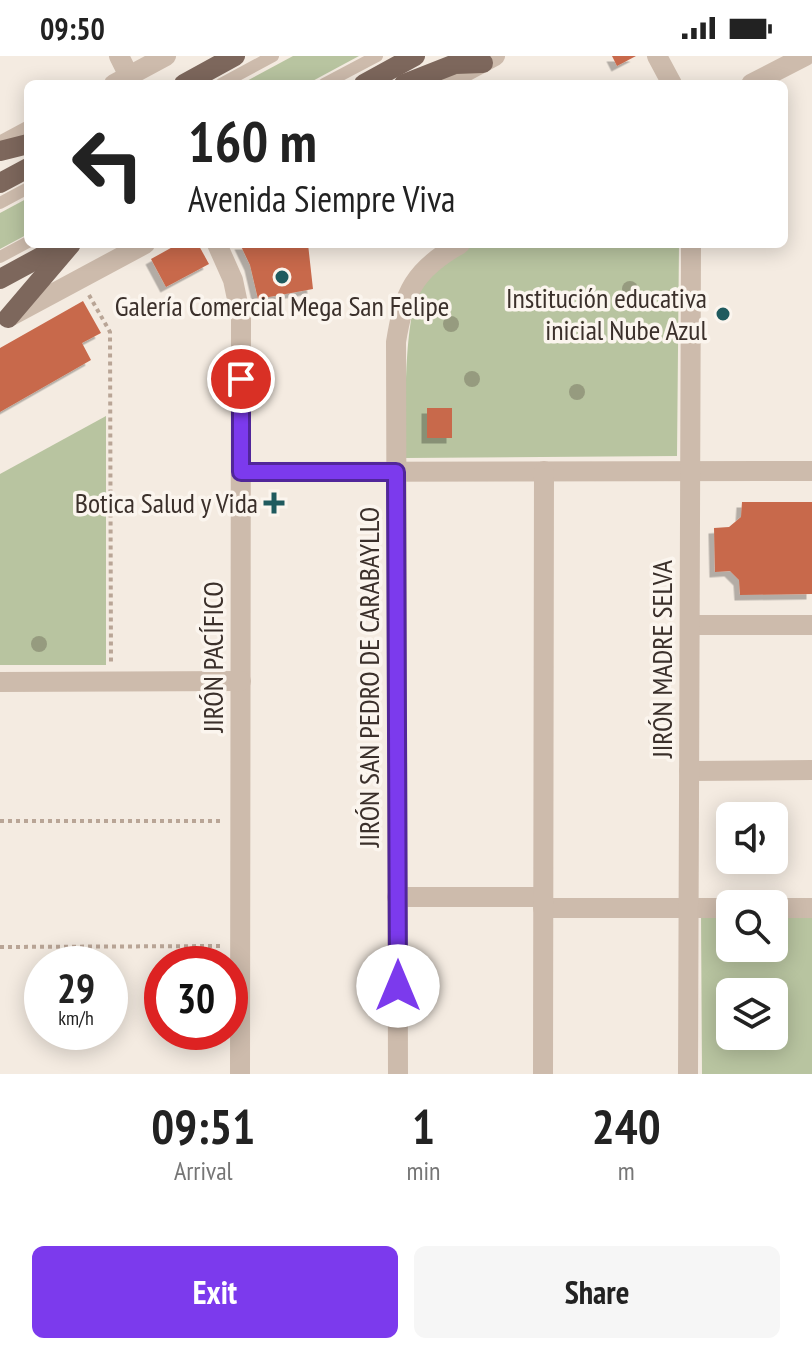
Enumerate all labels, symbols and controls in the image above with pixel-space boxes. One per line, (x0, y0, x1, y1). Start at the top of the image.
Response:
text: 09:50 (40, 9, 105, 48)
text: 160 m (188, 105, 317, 177)
icon: left (56, 112, 160, 216)
text: Avenida Siempre Viva (188, 175, 456, 222)
marker: Galería Comercial Mega San Felipe (273, 268, 291, 286)
place label: Institución educativa inicial Nube Azul (506, 279, 707, 348)
place label: Galería Comercial Mega San Felipe (115, 287, 449, 324)
marker: Institución educativa inicial Nube Azul (714, 305, 732, 323)
pin (207, 345, 275, 413)
icon: arrive (219, 357, 263, 401)
place label: Botica Salud y Vida (75, 484, 258, 521)
marker: Botica Salud y Vida (265, 494, 283, 512)
street label: JIRÓN SAN PEDRO DE CARABAYLLO (350, 507, 387, 848)
street label: JIRÓN MADRE SELVA (643, 559, 680, 759)
street label: JIRÓN PACÍFICO (194, 581, 231, 734)
map controls (716, 802, 788, 1050)
button: sound (716, 802, 788, 874)
button: search (716, 890, 788, 962)
position arrow (356, 944, 440, 1028)
speed limit sign: 30 (144, 946, 248, 1050)
text: 29 (57, 962, 95, 1014)
button: layers (716, 978, 788, 1050)
text: km/h (58, 1005, 94, 1031)
text: 09:51 (151, 1095, 255, 1157)
text: 1 (412, 1095, 435, 1157)
text: 240 (592, 1095, 661, 1157)
text: Arrival (174, 1154, 233, 1187)
text: min (406, 1154, 440, 1187)
text: m (618, 1154, 635, 1187)
button: Exit (32, 1246, 398, 1338)
button: Share (414, 1246, 780, 1338)

